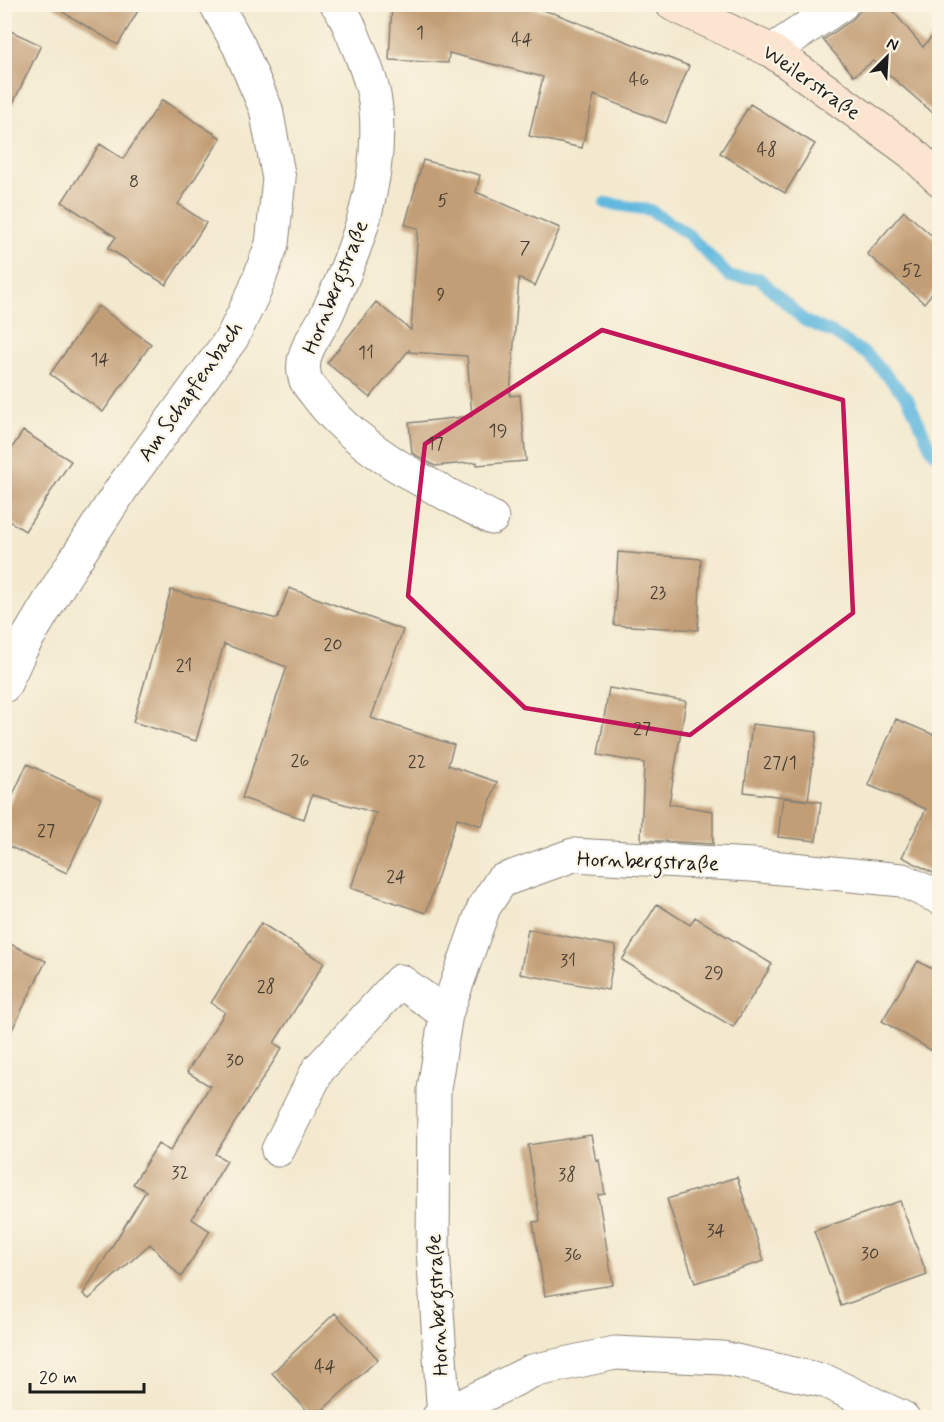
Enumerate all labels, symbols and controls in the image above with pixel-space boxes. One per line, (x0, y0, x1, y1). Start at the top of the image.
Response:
house number: 1 (416, 21, 424, 45)
north arrow (857, 27, 917, 87)
house number: 44 (511, 28, 533, 52)
text: N (883, 33, 902, 56)
street label: Weilerstraße (757, 39, 866, 127)
house number: 46 (629, 68, 649, 92)
house number: 48 (757, 138, 777, 162)
house number: 8 (129, 170, 139, 194)
house number: 5 (438, 189, 449, 213)
street label: Hornbergstraße (296, 216, 377, 359)
house number: 7 (520, 236, 531, 260)
house number: 52 (902, 259, 922, 283)
house number: 9 (437, 283, 446, 307)
street label: Am Schapfenbach (132, 316, 250, 467)
house number: 11 (358, 341, 374, 365)
house number: 14 (91, 348, 110, 372)
house number: 19 (489, 419, 507, 443)
house number: 17 (426, 432, 444, 456)
house number: 23 (650, 581, 667, 605)
house number: 20 (323, 633, 343, 657)
house number: 21 (176, 654, 192, 678)
house number: 27 (633, 717, 651, 741)
house number: 26 (291, 749, 309, 773)
house number: 22 (408, 750, 426, 774)
house number: 27/1 (763, 751, 797, 775)
house number: 27 (37, 819, 55, 843)
street label: Hornbergstraße (576, 846, 720, 880)
house number: 24 (386, 865, 406, 889)
house number: 31 (560, 949, 576, 973)
house number: 29 (704, 961, 724, 985)
house number: 28 (257, 975, 275, 999)
house number: 30 (226, 1049, 244, 1073)
house number: 32 (171, 1161, 189, 1185)
house number: 38 (558, 1163, 576, 1187)
house number: 34 (706, 1219, 726, 1243)
street label: Hornbergstraße (420, 1233, 458, 1377)
house number: 30 (861, 1242, 879, 1266)
house number: 36 (564, 1243, 582, 1267)
house number: 44 (314, 1355, 336, 1379)
scale bar (30, 1356, 144, 1394)
text: 20 m (39, 1366, 77, 1390)

